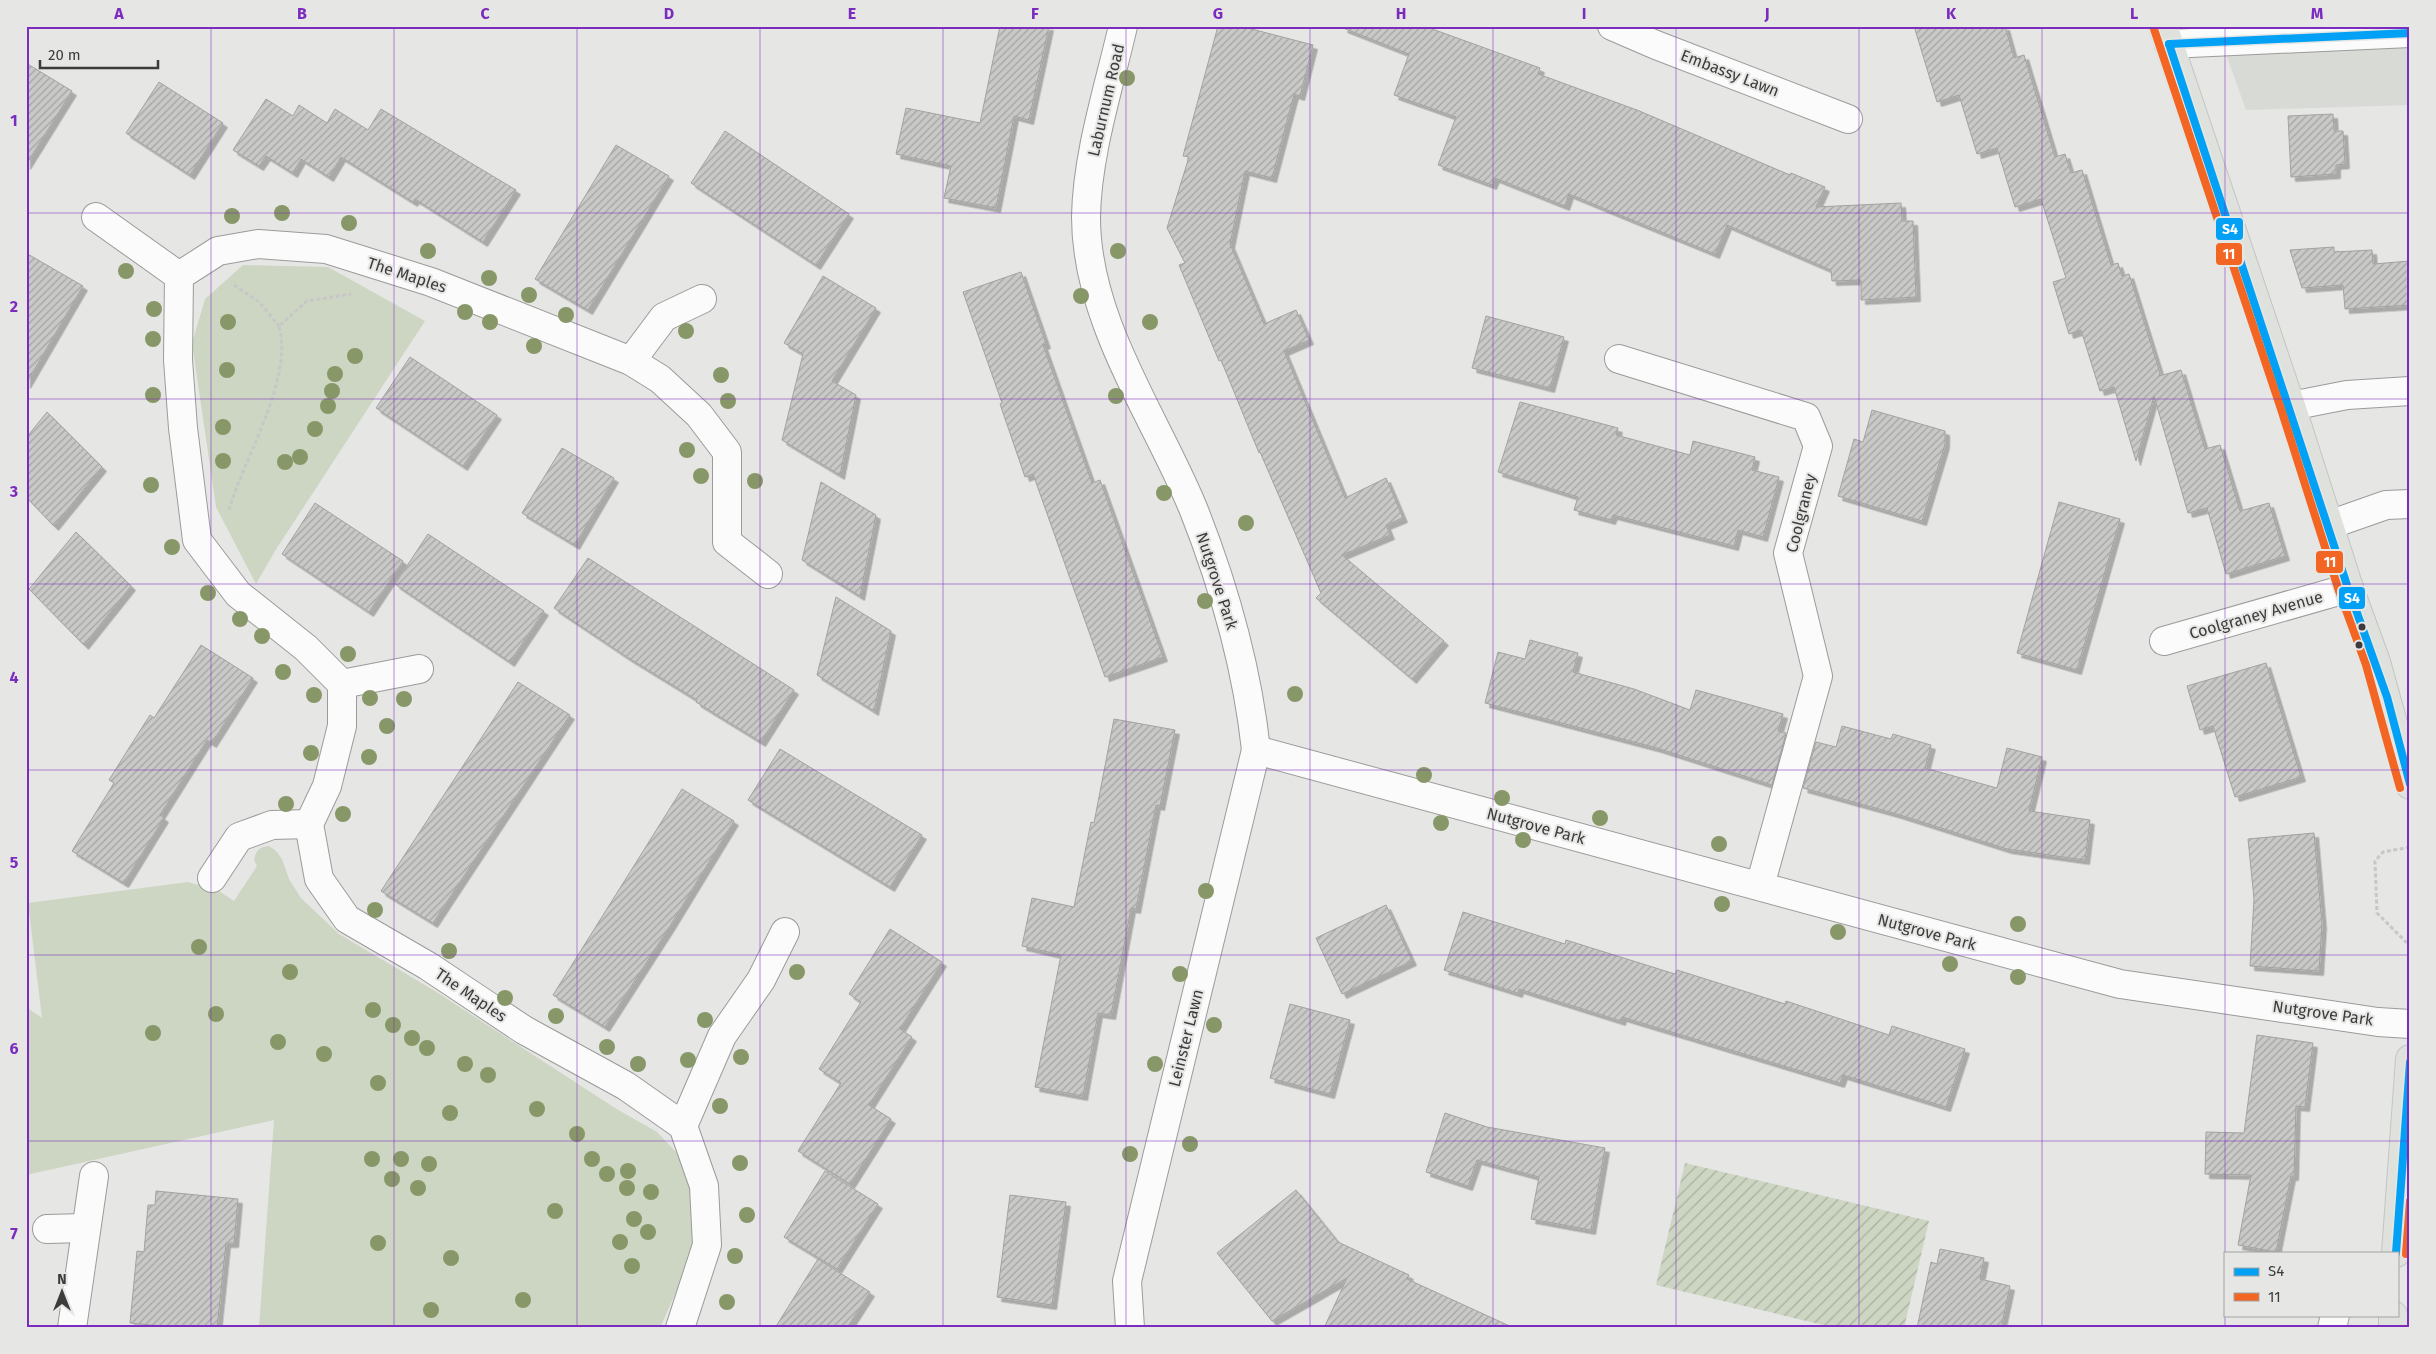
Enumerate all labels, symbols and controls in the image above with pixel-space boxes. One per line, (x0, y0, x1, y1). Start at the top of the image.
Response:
text: A (113, 4, 124, 23)
text: B (297, 4, 307, 23)
text: C (480, 4, 490, 23)
text: D (664, 4, 674, 23)
text: E (848, 4, 856, 23)
text: F (1031, 4, 1039, 23)
text: G (1213, 4, 1223, 23)
text: H (1396, 4, 1406, 23)
text: I (1582, 4, 1586, 23)
text: J (1763, 4, 1770, 23)
text: K (1946, 4, 1957, 23)
text: L (2130, 4, 2138, 23)
text: M (2311, 4, 2324, 23)
scale bar (40, 38, 158, 70)
street label: Laburnum Road (1084, 42, 1128, 158)
text: 20 m (48, 46, 81, 64)
street label: Embassy Lawn (1678, 46, 1782, 100)
text: 1 (10, 111, 18, 130)
line badge: S4 (2215, 217, 2244, 241)
text: S4 (2222, 221, 2238, 238)
line badge: 11 (2215, 242, 2243, 266)
text: 11 (2223, 246, 2235, 263)
street label: The Maples (365, 253, 449, 297)
text: 2 (10, 297, 18, 316)
street label: Coolgraney (1782, 471, 1820, 554)
text: 3 (9, 482, 18, 501)
street label: Nutgrove Park (1192, 530, 1242, 633)
line badge: 11 (2315, 550, 2344, 574)
text: 11 (2324, 554, 2336, 571)
line badge: S4 (2338, 586, 2366, 610)
street label: Coolgraney Avenue (2187, 587, 2325, 643)
text: S4 (2344, 590, 2360, 607)
unlabelled marker (2357, 622, 2367, 632)
unlabelled marker (2354, 640, 2364, 650)
text: 4 (9, 668, 19, 687)
street label: Nutgrove Park (1485, 804, 1588, 848)
text: 5 (10, 853, 19, 872)
street label: Nutgrove Park (1876, 910, 1979, 954)
street label: The Maples (432, 964, 510, 1026)
street label: Leinster Lawn (1165, 987, 1207, 1089)
street label: Nutgrove Park (2271, 997, 2375, 1030)
text: 6 (9, 1039, 19, 1058)
text: 7 (10, 1224, 18, 1243)
legend (2224, 1252, 2398, 1316)
text: S4 (2268, 1262, 2284, 1280)
north arrow (38, 1266, 88, 1316)
text: N (57, 1271, 67, 1288)
text: 11 (2268, 1288, 2281, 1306)

